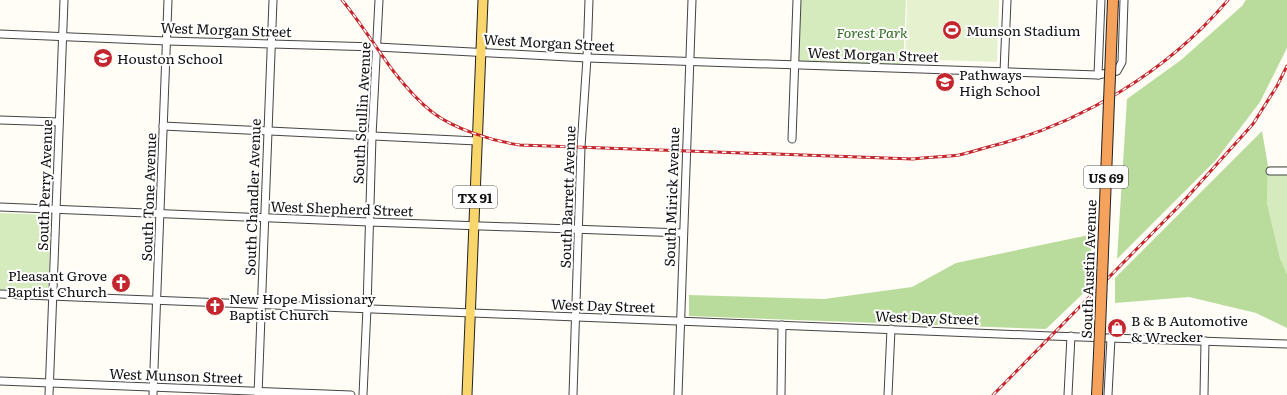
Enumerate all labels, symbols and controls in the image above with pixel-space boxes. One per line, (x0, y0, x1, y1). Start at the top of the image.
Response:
street label: West Morgan Street (160, 17, 292, 41)
sports icon: Munson Stadium (941, 19, 963, 41)
place label: Munson Stadium (966, 20, 1081, 40)
park label: Forest Park (836, 22, 908, 42)
street label: West Morgan Street (483, 29, 615, 55)
street label: South Scullin Avenue (347, 41, 375, 185)
street label: West Morgan Street (807, 42, 939, 66)
school or university icon: Houston School (92, 47, 114, 69)
place label: Houston School (117, 48, 223, 68)
place label: Pathways High School (959, 64, 1041, 100)
school or university icon: Pathways High School (934, 71, 956, 93)
street label: South Chandler Avenue (239, 118, 265, 276)
street label: South Perry Avenue (32, 119, 56, 251)
street label: South Barrett Avenue (555, 125, 579, 269)
street label: South Mirick Avenue (659, 127, 683, 267)
street label: South Tone Avenue (136, 132, 160, 262)
road number: US 69 (1084, 166, 1128, 188)
road number: TX 91 (453, 186, 497, 208)
street label: West Shepherd Street (270, 196, 414, 221)
street label: South Austin Avenue (1076, 199, 1100, 339)
place label: Pleasant Grove Baptist Church (7, 265, 107, 301)
church icon: Pleasant Grove Baptist Church (110, 272, 132, 294)
place label: New Hope Missionary Baptist Church (229, 288, 377, 324)
street label: West Day Street (551, 293, 656, 317)
church icon: New Hope Missionary Baptist Church (204, 295, 226, 317)
street label: West Day Street (875, 305, 980, 329)
place label: B & B Automotive & Wrecker (1131, 310, 1248, 346)
shop icon: B & B Automotive & Wrecker (1106, 317, 1128, 339)
street label: West Munson Street (109, 363, 243, 387)

